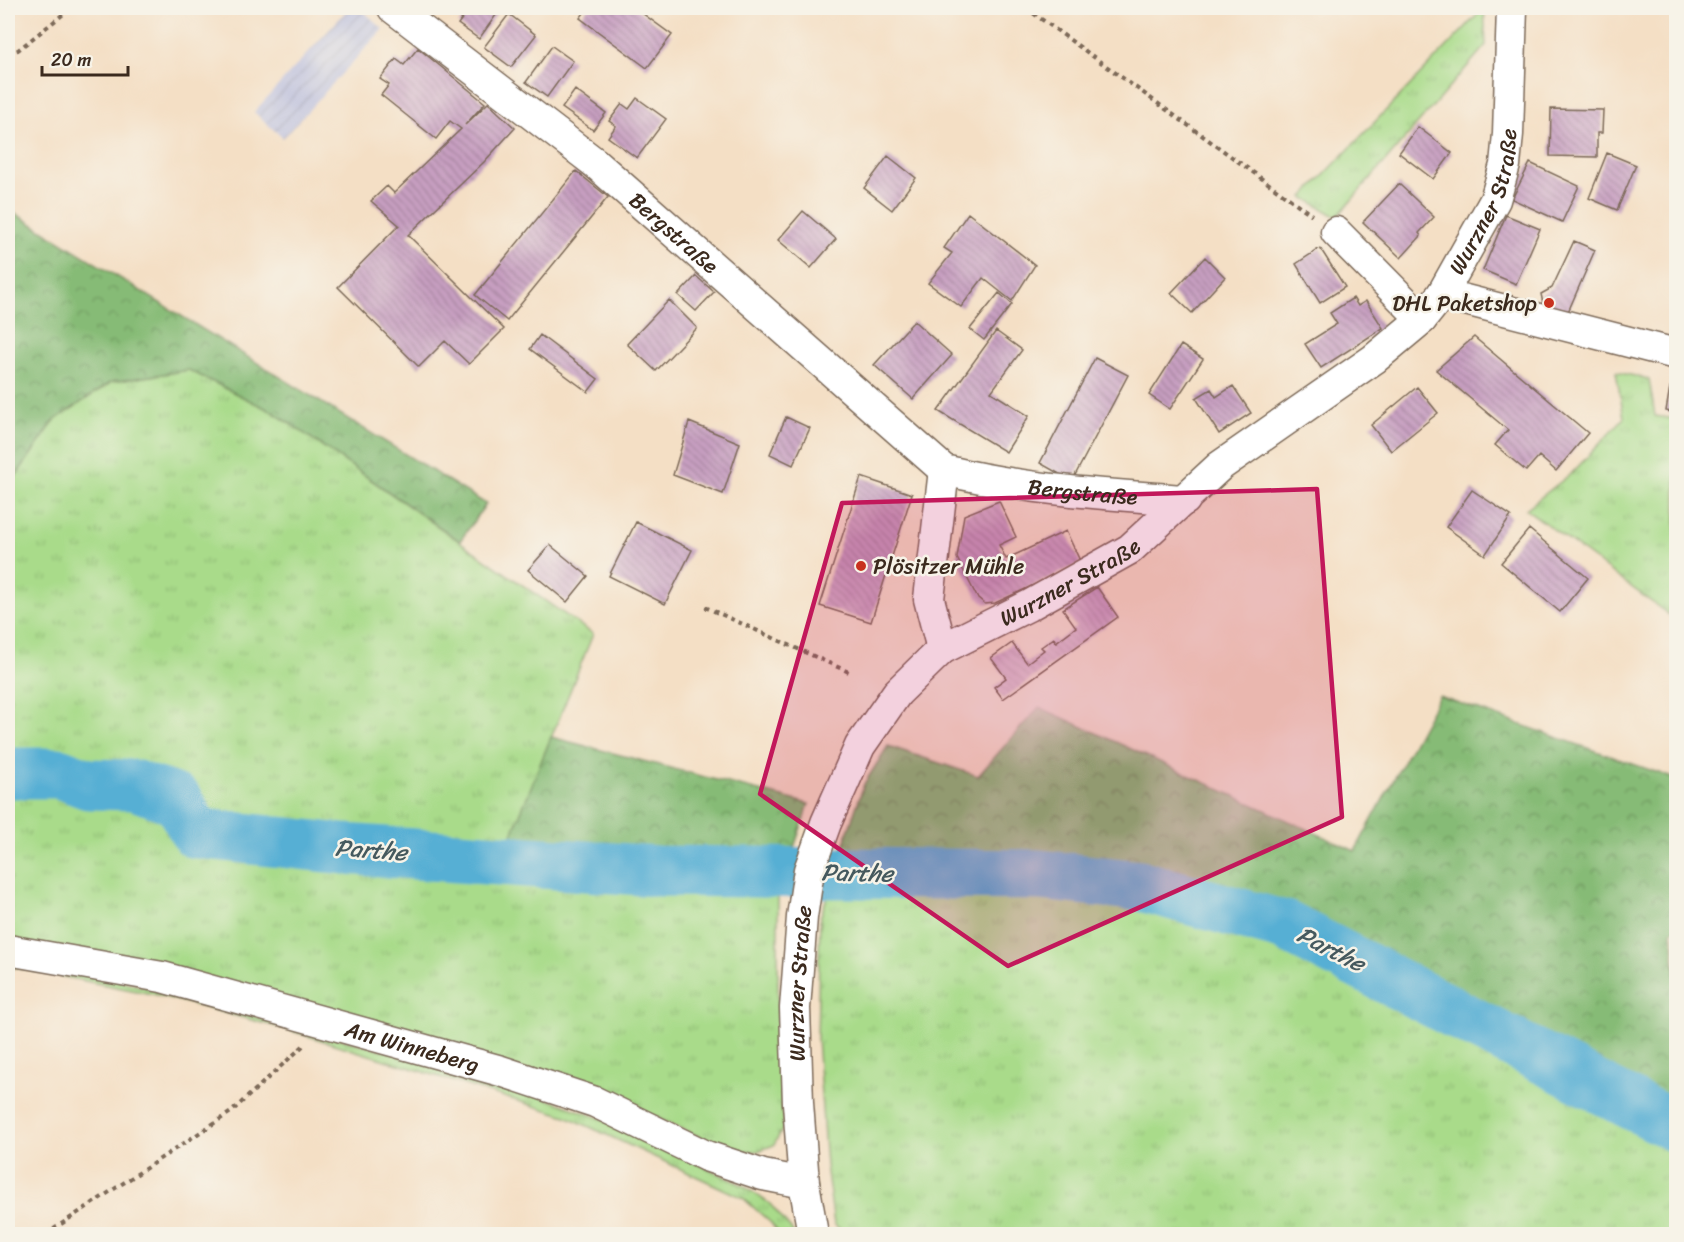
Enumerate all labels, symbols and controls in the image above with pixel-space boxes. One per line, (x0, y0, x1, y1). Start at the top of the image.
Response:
scale bar (42, 39, 128, 77)
text: 20 m (51, 44, 91, 76)
street label: Wurzner Straße (1437, 128, 1528, 282)
street label: Bergstraße (620, 182, 729, 284)
place label: DHL Paketshop (1392, 284, 1537, 323)
marker: DHL Paketshop (1542, 296, 1556, 310)
street label: Bergstraße (1026, 467, 1139, 516)
street label: Wurzner Straße (993, 528, 1150, 637)
place label: Plösitzer Mühle (873, 547, 1024, 586)
marker: Plösitzer Mühle (854, 559, 868, 573)
water label: Parthe (334, 827, 411, 874)
water label: Parthe (821, 851, 896, 895)
street label: Wurzner Straße (775, 902, 823, 1062)
water label: Parthe (1289, 914, 1375, 985)
street label: Am Winneberg (339, 1009, 484, 1084)

